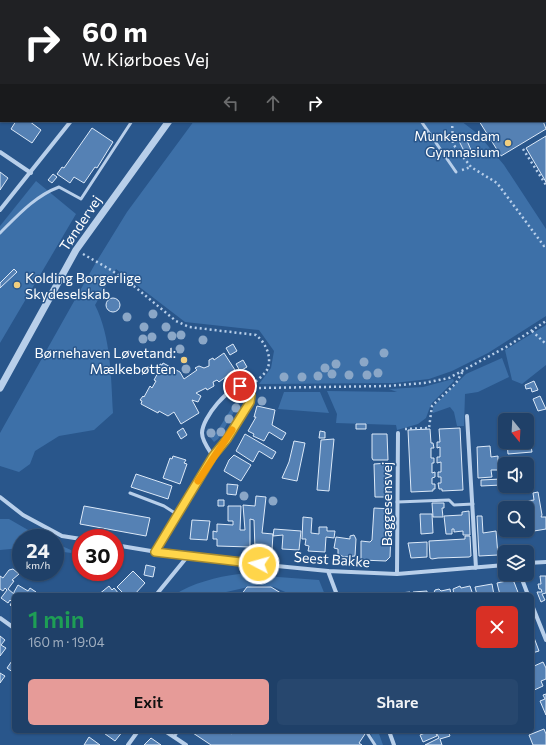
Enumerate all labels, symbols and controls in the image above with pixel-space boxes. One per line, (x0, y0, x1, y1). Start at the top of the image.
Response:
text: 60 m (82, 14, 148, 48)
icon: right (16, 16, 68, 68)
text: W. Kiørboes Vej (82, 48, 209, 70)
icon: left (220, 92, 242, 114)
icon: ahead (262, 92, 284, 114)
icon: right (304, 92, 326, 114)
place label: Munkensdam Gymnasium (414, 127, 500, 160)
marker: Munkensdam Gymnasium (503, 138, 513, 148)
street label: Tøndervej (55, 192, 105, 254)
place label: Kolding Borgerlige Skydeselskab (25, 269, 141, 302)
marker: Kolding Borgerlige Skydeselskab (12, 280, 22, 290)
place label: Børnehaven Løvetand: Mælkebøtten (35, 344, 176, 377)
marker: Børnehaven Løvetand: Mælkebøtten (179, 355, 189, 365)
pin (223, 369, 257, 403)
icon: arrive (229, 375, 251, 397)
north arrow (498, 413, 534, 449)
map controls (498, 413, 534, 581)
button: sound (498, 457, 534, 493)
street label: Baggesensvej (378, 462, 395, 546)
button: search (498, 501, 534, 537)
speed limit sign: 30 (72, 529, 124, 581)
text: 24 (26, 538, 50, 562)
position arrow (238, 543, 280, 585)
button: layers (498, 545, 534, 581)
street label: Seest Bakke (293, 548, 371, 570)
text: km/h (26, 559, 50, 571)
text: 1 min (28, 604, 85, 633)
button: close (476, 606, 518, 648)
text: 160 m · 19:04 (28, 634, 105, 650)
button: Exit (28, 679, 269, 725)
button: Share (277, 679, 518, 725)

